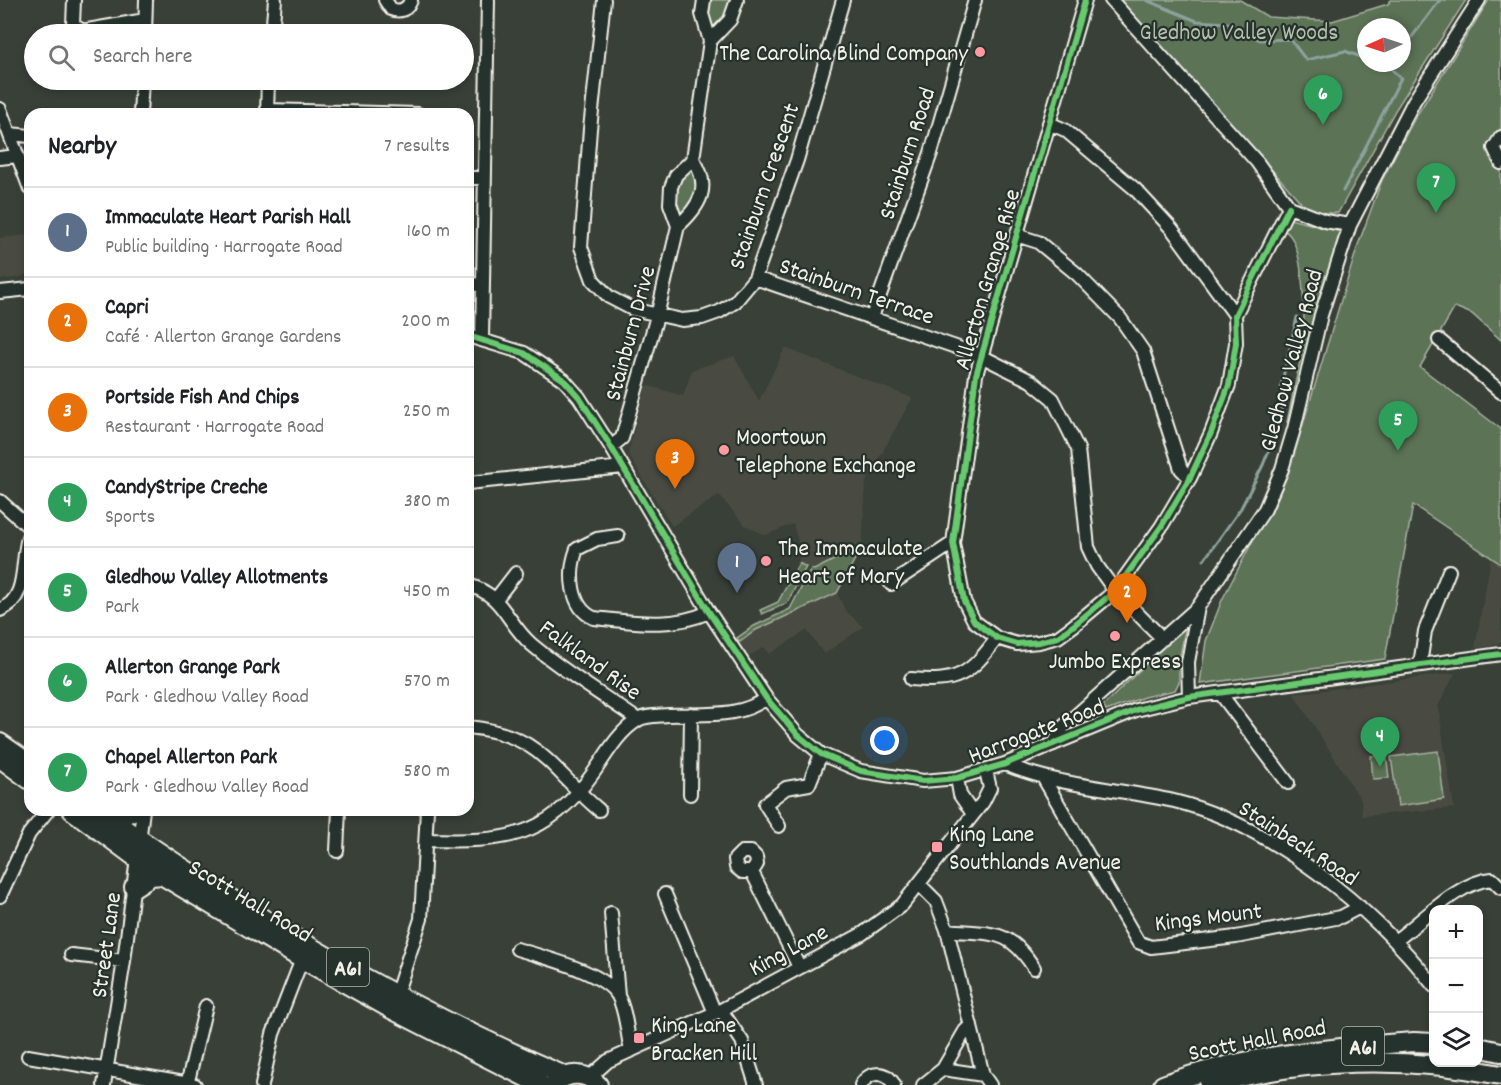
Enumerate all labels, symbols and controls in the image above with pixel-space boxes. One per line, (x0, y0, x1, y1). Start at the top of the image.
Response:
park label: Gledhow Valley Woods (1140, 17, 1338, 51)
north arrow (1357, 18, 1411, 72)
search box (24, 24, 474, 90)
place label: The Carolina Blind Company (719, 38, 969, 72)
icon: search (45, 41, 78, 74)
text: Search here (93, 42, 192, 73)
marker: The Carolina Blind Company (973, 45, 987, 59)
pin: 6 (1304, 76, 1342, 125)
street label: Stainburn Road (871, 83, 946, 224)
street label: Stainburn Crescent (721, 99, 810, 275)
text: Nearby (48, 129, 116, 166)
text: 7 results (384, 133, 450, 161)
pin: 7 (1416, 164, 1456, 213)
street label: Allerton Grange Rise (947, 185, 1031, 374)
text: Immaculate Heart Parish Hall (105, 203, 351, 234)
text: 1 (65, 218, 70, 246)
text: 160 m (407, 218, 450, 246)
text: Public building · Harrogate Road (105, 234, 343, 262)
street label: Stainburn Terrace (774, 250, 938, 335)
street label: Stainburn Drive (598, 262, 666, 405)
street label: Gledhow Valley Road (1252, 266, 1334, 456)
text: Capri (105, 293, 149, 324)
text: 2 (63, 308, 72, 336)
text: 200 m (401, 308, 450, 336)
text: Café · Allerton Grange Gardens (105, 324, 341, 352)
text: Portside Fish And Chips (105, 383, 300, 414)
text: 3 (63, 398, 72, 426)
text: 250 m (403, 398, 450, 426)
pin: 5 (1378, 402, 1418, 451)
text: Restaurant · Harrogate Road (105, 414, 324, 442)
place label: Moortown Telephone Exchange (736, 422, 916, 484)
pin: 3 (656, 440, 694, 489)
marker: Moortown Telephone Exchange (717, 443, 731, 457)
text: CandyStripe Creche (105, 473, 268, 504)
text: 4 (63, 488, 72, 516)
text: 380 m (404, 488, 450, 516)
text: Sports (105, 504, 155, 532)
place label: The Immaculate Heart of Mary (778, 533, 923, 595)
pin: 1 (718, 544, 756, 593)
marker: The Immaculate Heart of Mary (759, 554, 773, 568)
text: Gledhow Valley Allotments (105, 563, 328, 594)
pin: 2 (1108, 574, 1146, 623)
text: 5 (63, 578, 72, 606)
text: 450 m (403, 578, 450, 606)
text: Park (105, 594, 139, 622)
street label: Falkland Rise (531, 613, 647, 710)
marker: Jumbo Express (1108, 629, 1122, 643)
place label: Jumbo Express (1049, 646, 1181, 680)
text: Allerton Grange Park (105, 653, 280, 684)
text: 6 (63, 668, 72, 696)
text: 570 m (404, 668, 450, 696)
text: Park · Gledhow Valley Road (105, 684, 309, 712)
street label: Harrogate Road (964, 691, 1110, 774)
pin: 4 (1360, 718, 1400, 767)
your location (870, 726, 899, 755)
text: Chapel Allerton Park (105, 743, 277, 774)
text: 7 (64, 758, 71, 786)
text: 580 m (404, 758, 450, 786)
text: Park · Gledhow Valley Road (105, 774, 309, 802)
street label: Stainbeck Road (1231, 793, 1364, 896)
place label: King Lane Southlands Avenue (949, 819, 1121, 881)
marker: King Lane Southlands Avenue (930, 840, 944, 854)
street label: Scott Hall Road (181, 852, 318, 953)
street label: Street Lane (84, 890, 132, 1001)
street label: Kings Mount (1153, 896, 1264, 942)
map controls (1429, 905, 1483, 1067)
button: + (1429, 905, 1483, 959)
street label: King Lane (744, 917, 835, 987)
road number: A61 (327, 948, 369, 986)
button: − (1429, 959, 1483, 1013)
place label: King Lane Bracken Hill (651, 1010, 758, 1072)
street label: Scott Hall Road (1186, 1012, 1329, 1072)
button: layers (1429, 1013, 1483, 1067)
road number: A61 (1342, 1027, 1384, 1065)
marker: King Lane Bracken Hill (632, 1031, 646, 1045)

